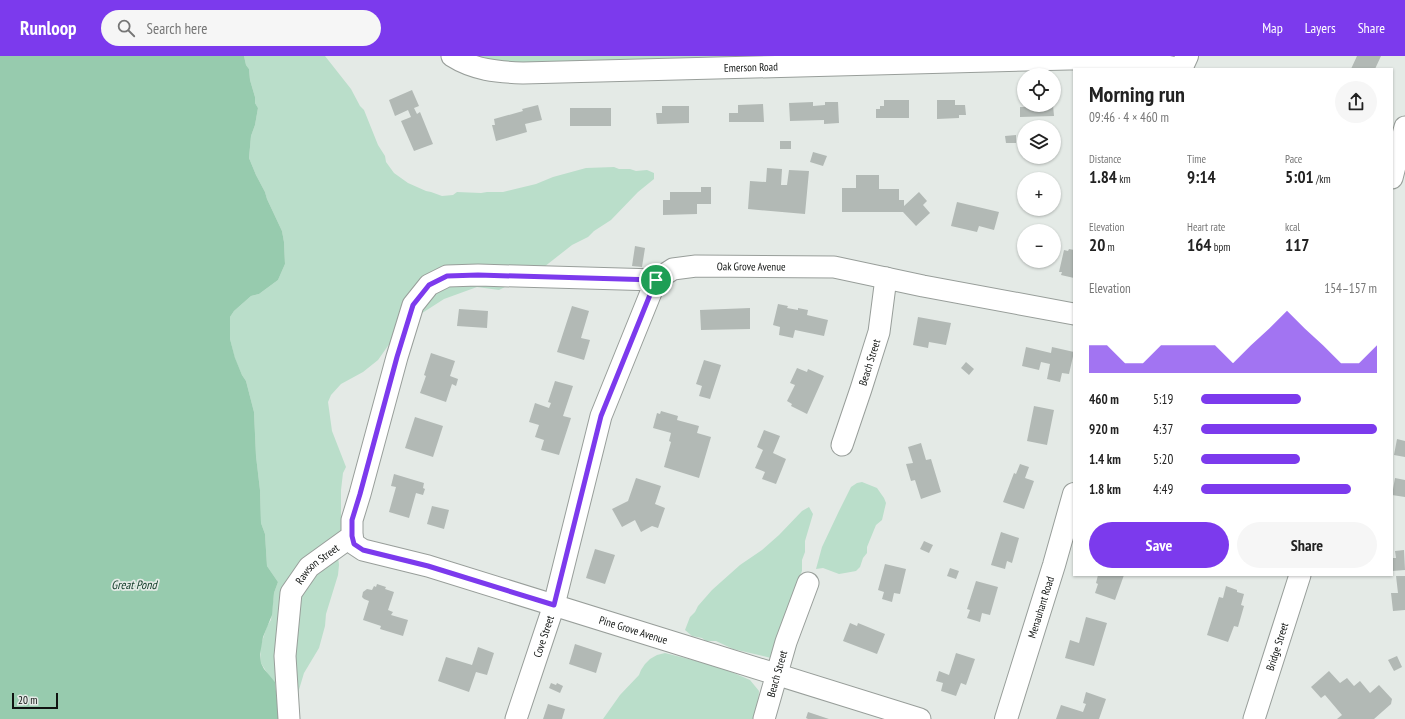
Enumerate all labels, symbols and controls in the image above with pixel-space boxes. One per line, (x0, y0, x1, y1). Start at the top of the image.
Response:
search box (101, 10, 381, 46)
text: Runloop (20, 16, 77, 40)
icon: search (115, 17, 137, 39)
text: Search here (147, 19, 208, 38)
text: Map (1262, 19, 1283, 37)
text: Layers (1305, 19, 1336, 37)
text: Share (1358, 19, 1385, 37)
street label: Emerson Road (724, 59, 778, 75)
map controls (1017, 68, 1061, 268)
button: locate (1017, 68, 1061, 112)
text: Morning run (1089, 80, 1185, 108)
button: share (1335, 81, 1377, 123)
text: 09:46 · 4 × 460 m (1089, 109, 1169, 126)
button: layers (1017, 120, 1061, 164)
text: Distance (1089, 152, 1121, 166)
text: Time (1187, 152, 1206, 166)
text: Pace (1285, 152, 1302, 166)
text: 1.84 (1089, 166, 1117, 188)
text: 9:14 (1187, 166, 1216, 188)
text: 5:01 (1285, 166, 1314, 188)
button: + (1017, 172, 1061, 216)
text: km (1117, 172, 1131, 186)
text: /km (1314, 172, 1331, 186)
text: Elevation (1089, 220, 1124, 234)
text: Heart rate (1187, 220, 1225, 234)
text: kcal (1285, 220, 1300, 234)
button: − (1017, 224, 1061, 268)
text: 20 (1089, 234, 1105, 256)
text: 164 (1187, 234, 1211, 256)
text: 117 (1285, 234, 1309, 256)
text: m (1105, 240, 1115, 254)
text: bpm (1211, 240, 1230, 254)
street label: Oak Grove Avenue (717, 259, 786, 274)
pin (639, 263, 673, 297)
icon: arrive (645, 269, 667, 291)
text: Elevation (1089, 280, 1131, 297)
text: 154–157 m (1324, 280, 1377, 297)
street label: Beach Street (855, 337, 883, 387)
text: 460 m (1089, 391, 1119, 408)
text: 5:19 (1153, 391, 1173, 408)
text: 920 m (1089, 421, 1119, 438)
text: 4:37 (1153, 421, 1173, 438)
text: 1.4 km (1089, 451, 1121, 468)
text: 5:20 (1153, 451, 1173, 468)
text: 1.8 km (1089, 481, 1121, 498)
text: 4:49 (1153, 481, 1173, 498)
button: Save (1089, 522, 1229, 568)
button: Share (1237, 522, 1377, 568)
street label: Rawson Street (292, 541, 342, 587)
street label: Menauhant Road (1025, 575, 1057, 640)
water label: Great Pond (111, 577, 159, 592)
street label: Pine Grove Avenue (597, 613, 670, 647)
street label: Cove Street (530, 614, 557, 659)
street label: Bridge Street (1263, 621, 1291, 672)
street label: Beach Street (764, 649, 790, 699)
scale bar (12, 691, 58, 710)
text: 20 m (18, 693, 37, 707)

